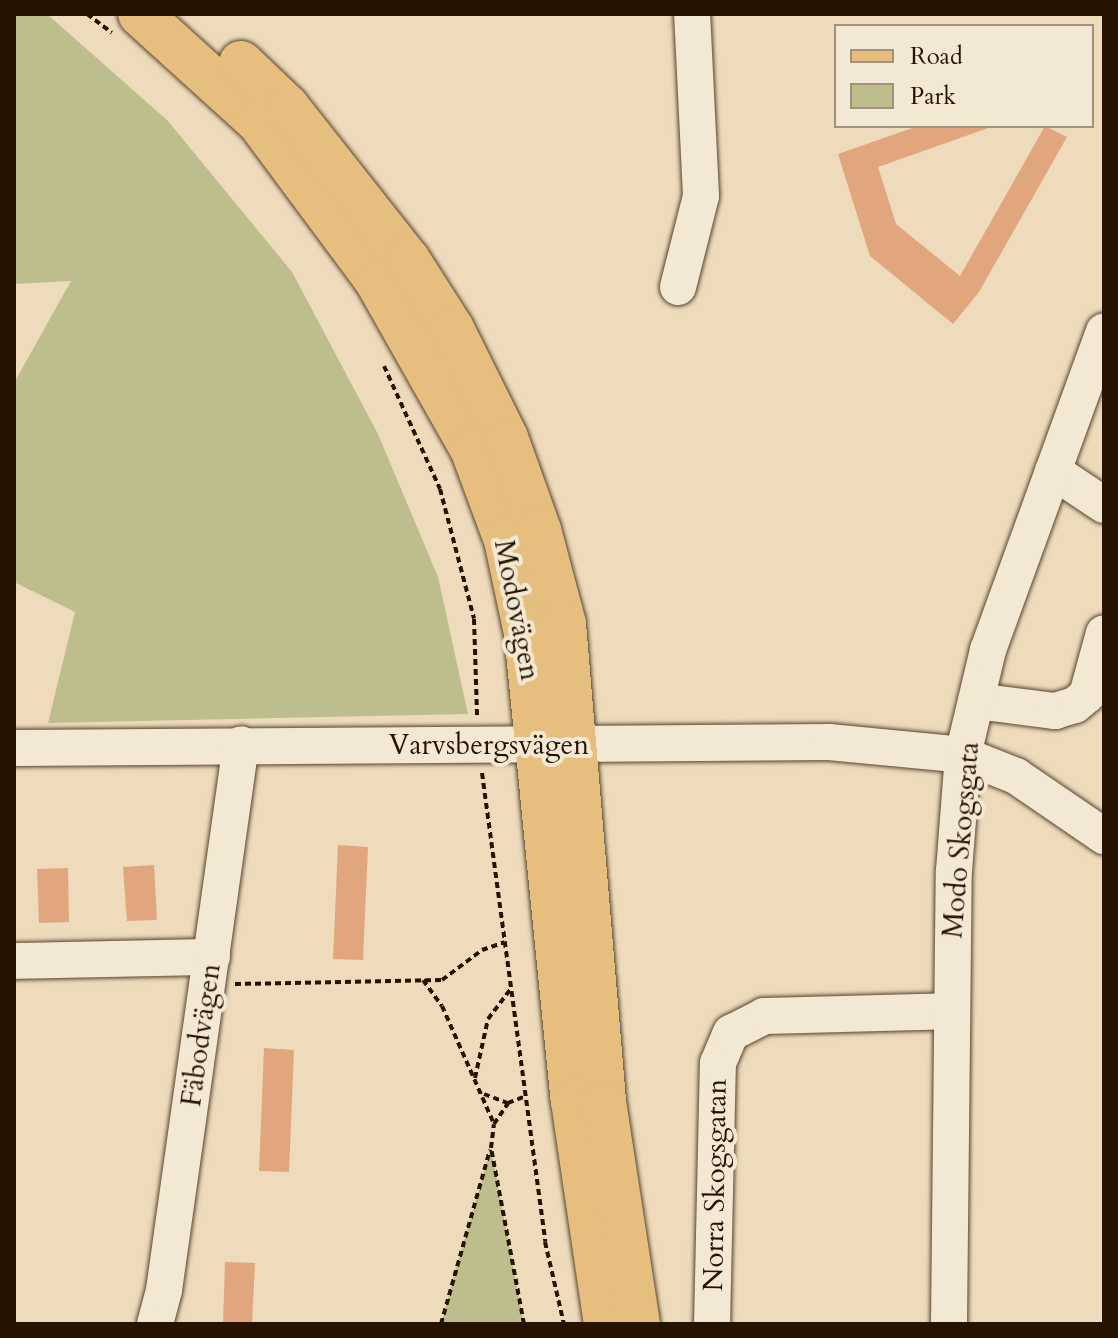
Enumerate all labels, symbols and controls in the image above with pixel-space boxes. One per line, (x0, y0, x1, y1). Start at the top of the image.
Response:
legend (834, 24, 1094, 128)
text: Road (910, 40, 963, 73)
text: Park (910, 80, 956, 113)
street label: Modovägen (487, 537, 547, 683)
street label: Varvsbergsvägen (389, 728, 589, 762)
street label: Modo Skogsgata (936, 740, 986, 940)
street label: Fäbodvägen (174, 961, 228, 1109)
street label: Norra Skogsgatan (696, 1078, 734, 1292)

